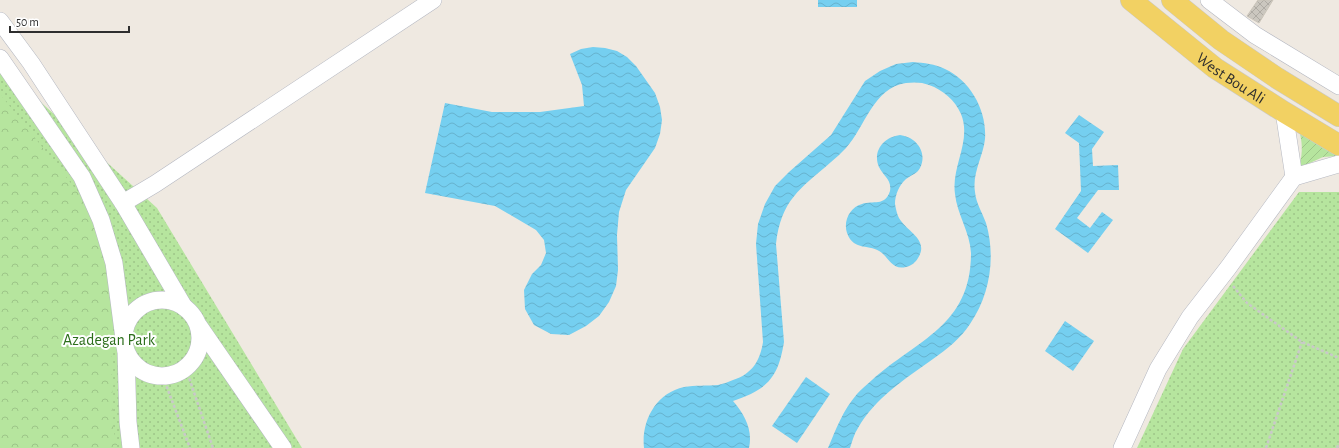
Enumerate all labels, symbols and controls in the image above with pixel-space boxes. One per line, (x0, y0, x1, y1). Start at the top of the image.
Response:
scale bar (10, 8, 129, 34)
text: 50 m (16, 16, 39, 28)
street label: West Bou Ali (1193, 50, 1268, 107)
park label: Azadegan Park (63, 332, 156, 348)

